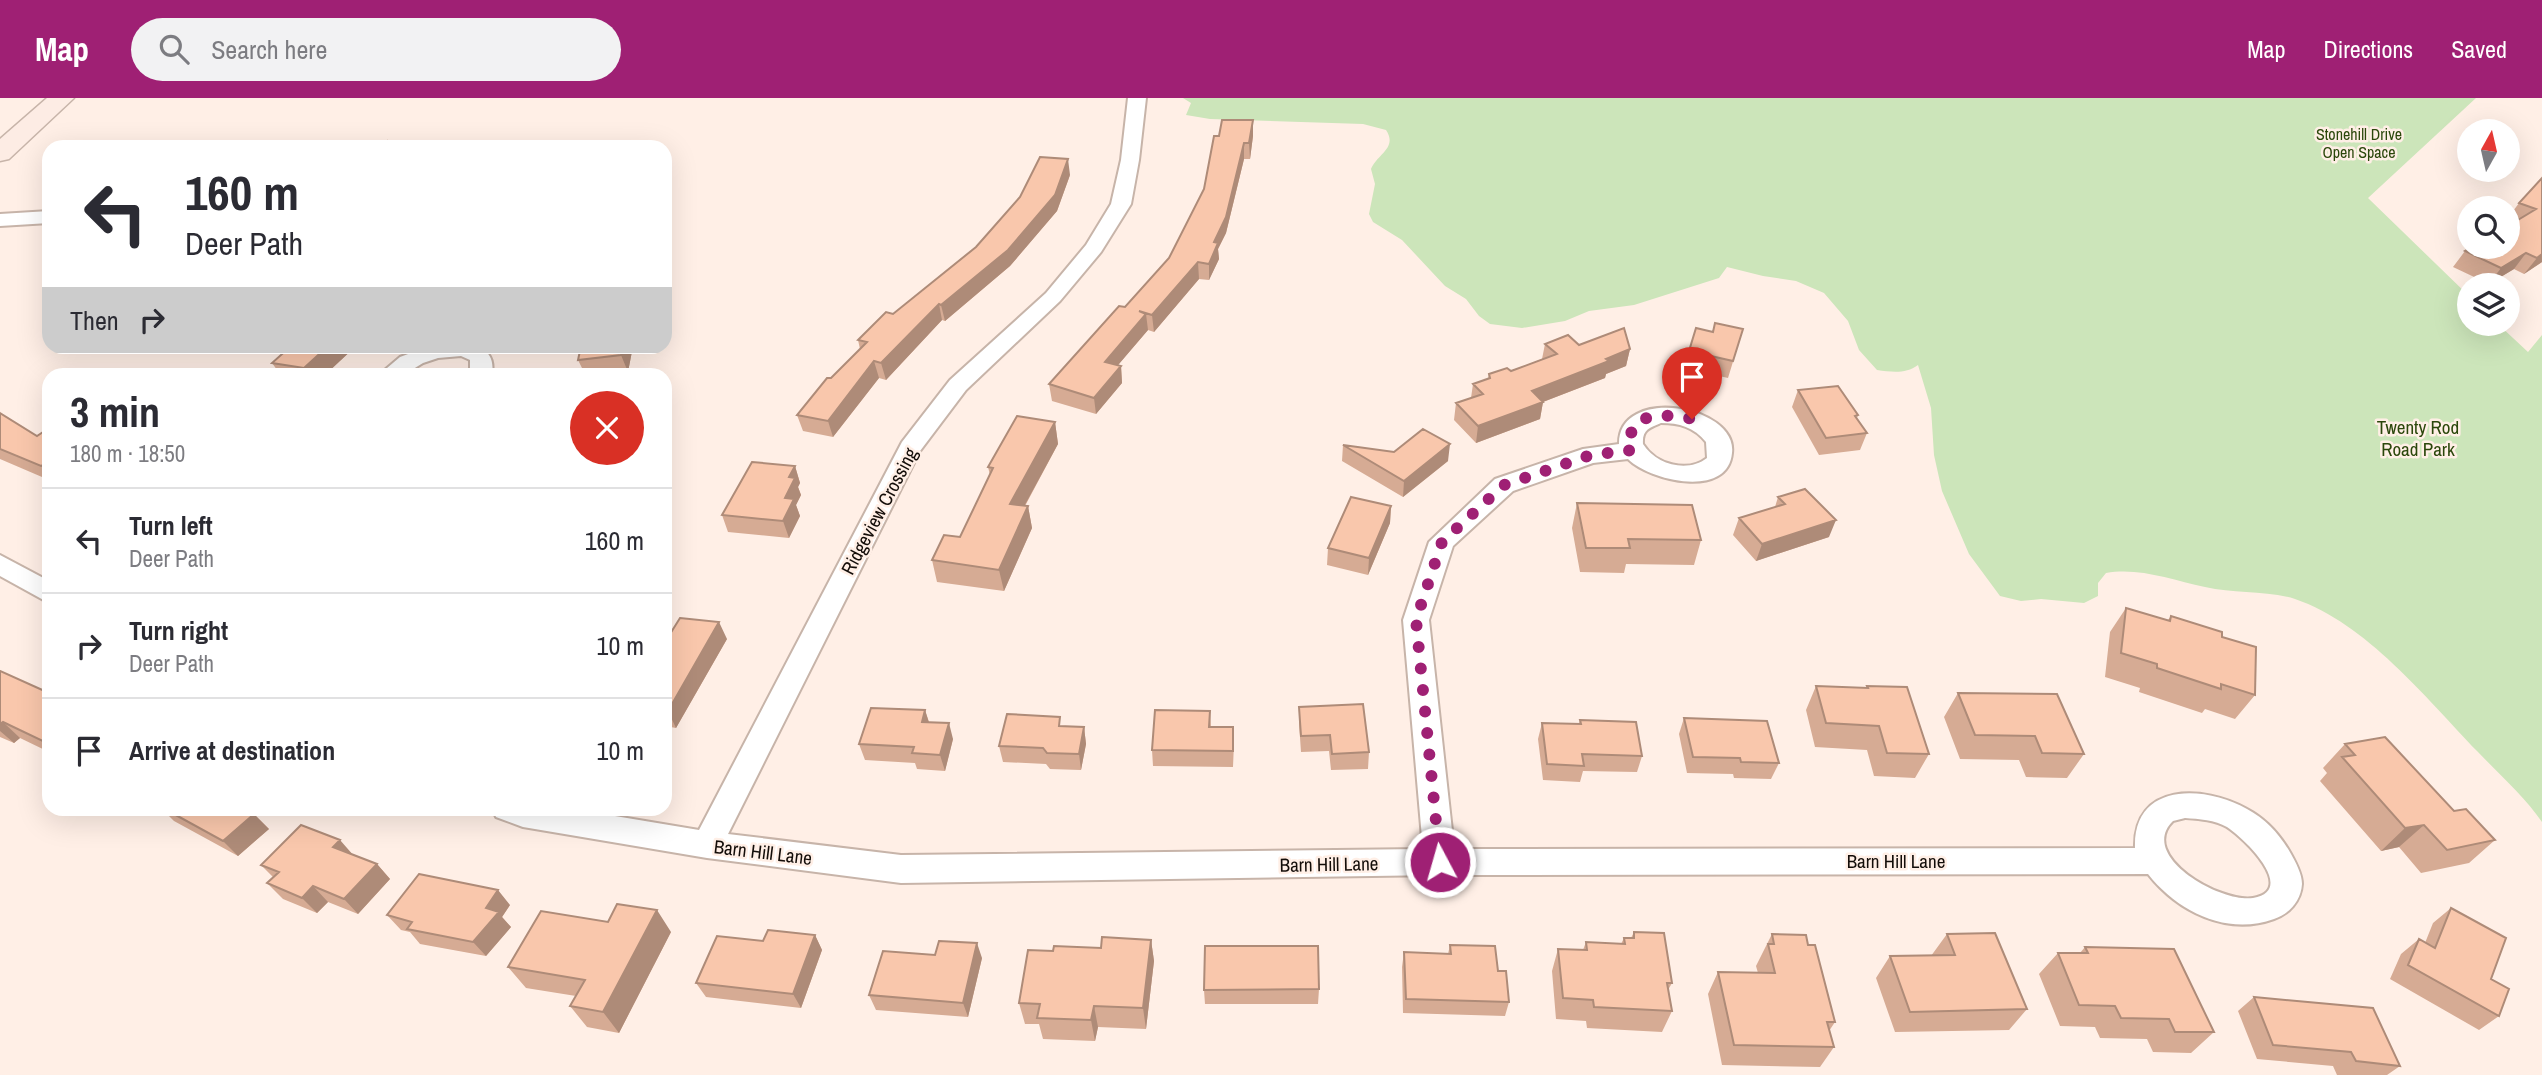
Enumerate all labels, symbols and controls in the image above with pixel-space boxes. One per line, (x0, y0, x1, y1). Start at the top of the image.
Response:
search box (131, 18, 621, 81)
text: Map (35, 27, 89, 71)
icon: search (155, 30, 193, 68)
text: Search here (211, 32, 327, 67)
text: Map (2247, 33, 2285, 65)
text: Directions (2323, 33, 2413, 65)
text: Saved (2451, 33, 2507, 65)
north arrow (2457, 119, 2520, 182)
map controls (2457, 119, 2520, 336)
park label: Stonehill Drive Open Space (2316, 123, 2402, 163)
text: 160 m (185, 159, 299, 225)
icon: left (70, 168, 161, 259)
button: search (2457, 196, 2520, 259)
text: Deer Path (185, 222, 303, 265)
button: layers (2457, 273, 2520, 336)
icon: right (133, 301, 171, 339)
text: Then (70, 303, 119, 338)
pin (1662, 347, 1722, 419)
icon: arrive (1673, 358, 1711, 396)
text: 3 min (70, 384, 160, 440)
button: close (570, 391, 644, 465)
park label: Twenty Rod Road Park (2377, 414, 2459, 462)
text: 180 m · 18:50 (70, 438, 185, 469)
street label: Ridgeview Crossing (835, 443, 924, 579)
text: Turn left (129, 508, 213, 543)
icon: left (70, 522, 108, 560)
text: 160 m (585, 523, 644, 558)
text: Deer Path (129, 543, 214, 574)
text: Turn right (129, 613, 228, 648)
icon: right (70, 627, 108, 665)
text: 10 m (597, 628, 644, 663)
text: Deer Path (129, 648, 214, 679)
icon: arrive (70, 732, 108, 770)
text: Arrive at destination (129, 733, 335, 768)
text: 10 m (597, 733, 644, 768)
position arrow (1403, 825, 1477, 899)
street label: Barn Hill Lane (712, 833, 814, 871)
street label: Barn Hill Lane (1847, 848, 1945, 874)
street label: Barn Hill Lane (1279, 850, 1379, 878)

